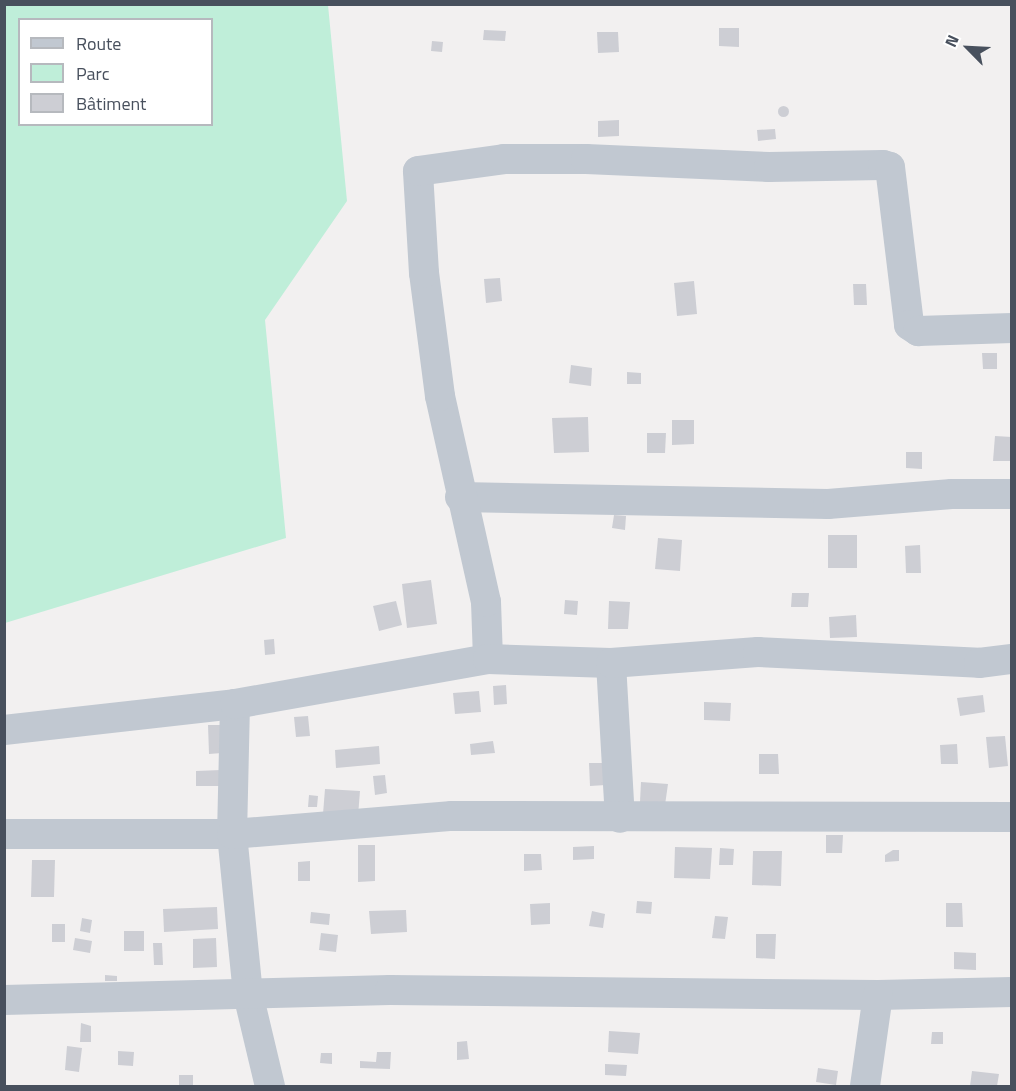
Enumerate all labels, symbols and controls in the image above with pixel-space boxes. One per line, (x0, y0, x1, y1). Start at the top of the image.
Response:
legend (18, 18, 213, 126)
north arrow (938, 18, 998, 78)
text: Route (76, 30, 121, 57)
text: N (938, 31, 965, 51)
text: Parc (76, 60, 110, 87)
text: Bâtiment (76, 90, 146, 117)

